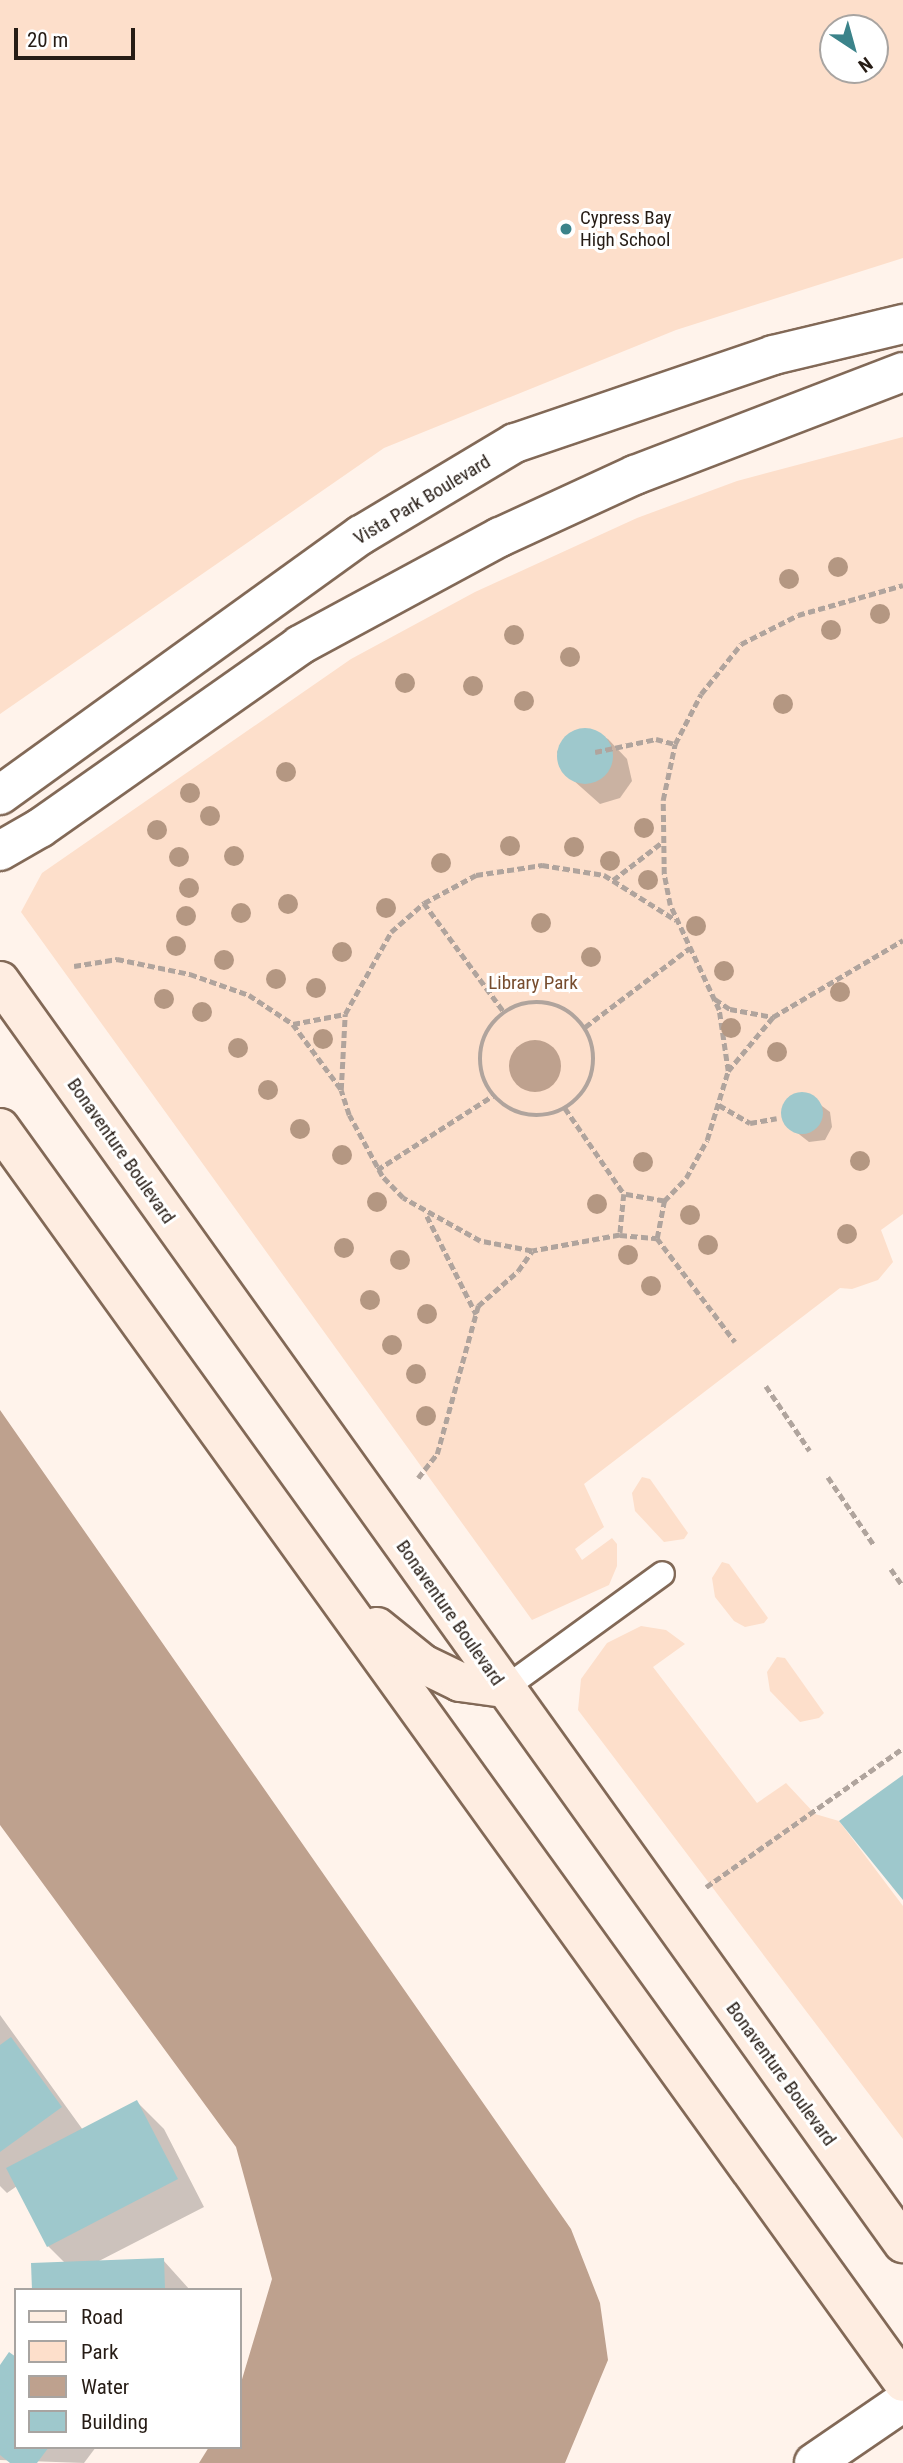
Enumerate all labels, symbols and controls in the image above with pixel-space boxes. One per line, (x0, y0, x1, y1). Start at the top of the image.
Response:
scale bar (18, 14, 138, 58)
north arrow (819, 14, 889, 84)
text: 20 m (27, 28, 68, 52)
text: N (854, 52, 877, 77)
place label: Cypress Bay High School (580, 207, 672, 251)
marker: Cypress Bay High School (558, 221, 574, 237)
street label: Vista Park Boulevard (350, 450, 494, 550)
park label: Library Park (488, 972, 578, 994)
street label: Bonaventure Boulevard (62, 1074, 180, 1228)
street label: Bonaventure Boulevard (391, 1536, 509, 1690)
street label: Bonaventure Boulevard (721, 1998, 841, 2150)
legend (14, 2288, 242, 2449)
text: Road (81, 2305, 123, 2329)
text: Park (81, 2340, 118, 2364)
text: Water (81, 2375, 129, 2399)
text: Building (81, 2410, 148, 2434)

